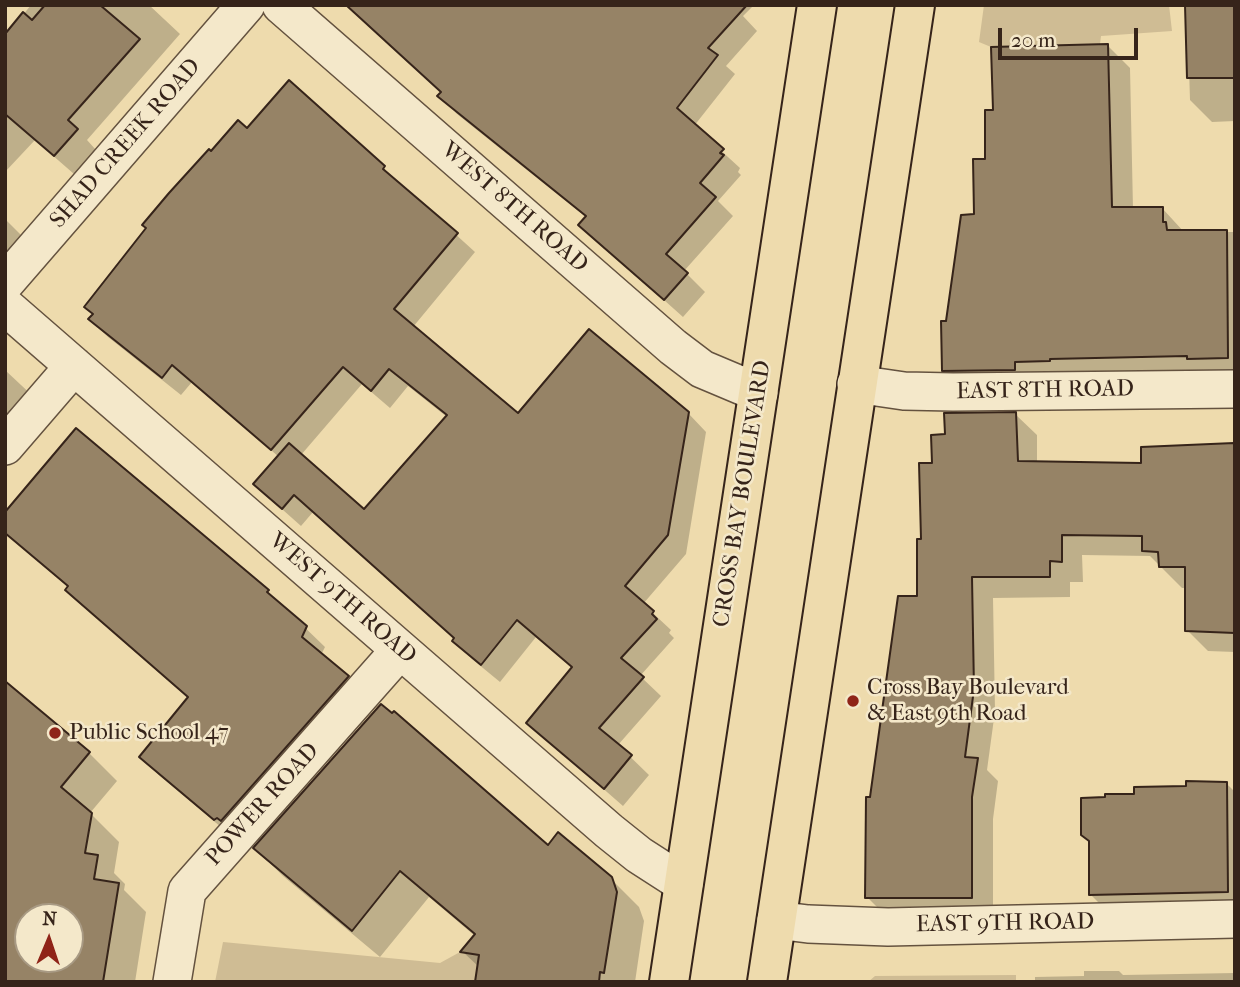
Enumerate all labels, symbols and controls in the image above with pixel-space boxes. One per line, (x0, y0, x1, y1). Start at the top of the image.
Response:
scale bar (1002, 14, 1142, 58)
text: 20 m (1011, 28, 1055, 52)
street label: SHAD CREEK ROAD (45, 54, 207, 234)
street label: WEST 8TH ROAD (435, 137, 593, 279)
street label: CROSS BAY BOULEVARD (708, 359, 778, 629)
street label: EAST 8TH ROAD (956, 376, 1134, 406)
street label: WEST 9TH ROAD (263, 528, 421, 670)
place label: Cross Bay Boulevard & East 9th Road (867, 674, 1069, 728)
marker: Cross Bay Boulevard & East 9th Road (845, 693, 861, 709)
place label: Public School 47 (69, 719, 229, 747)
marker: Public School 47 (47, 725, 63, 741)
street label: POWER ROAD (201, 738, 325, 872)
north arrow (14, 903, 84, 973)
text: N (42, 908, 57, 930)
street label: EAST 9TH ROAD (916, 909, 1094, 939)

